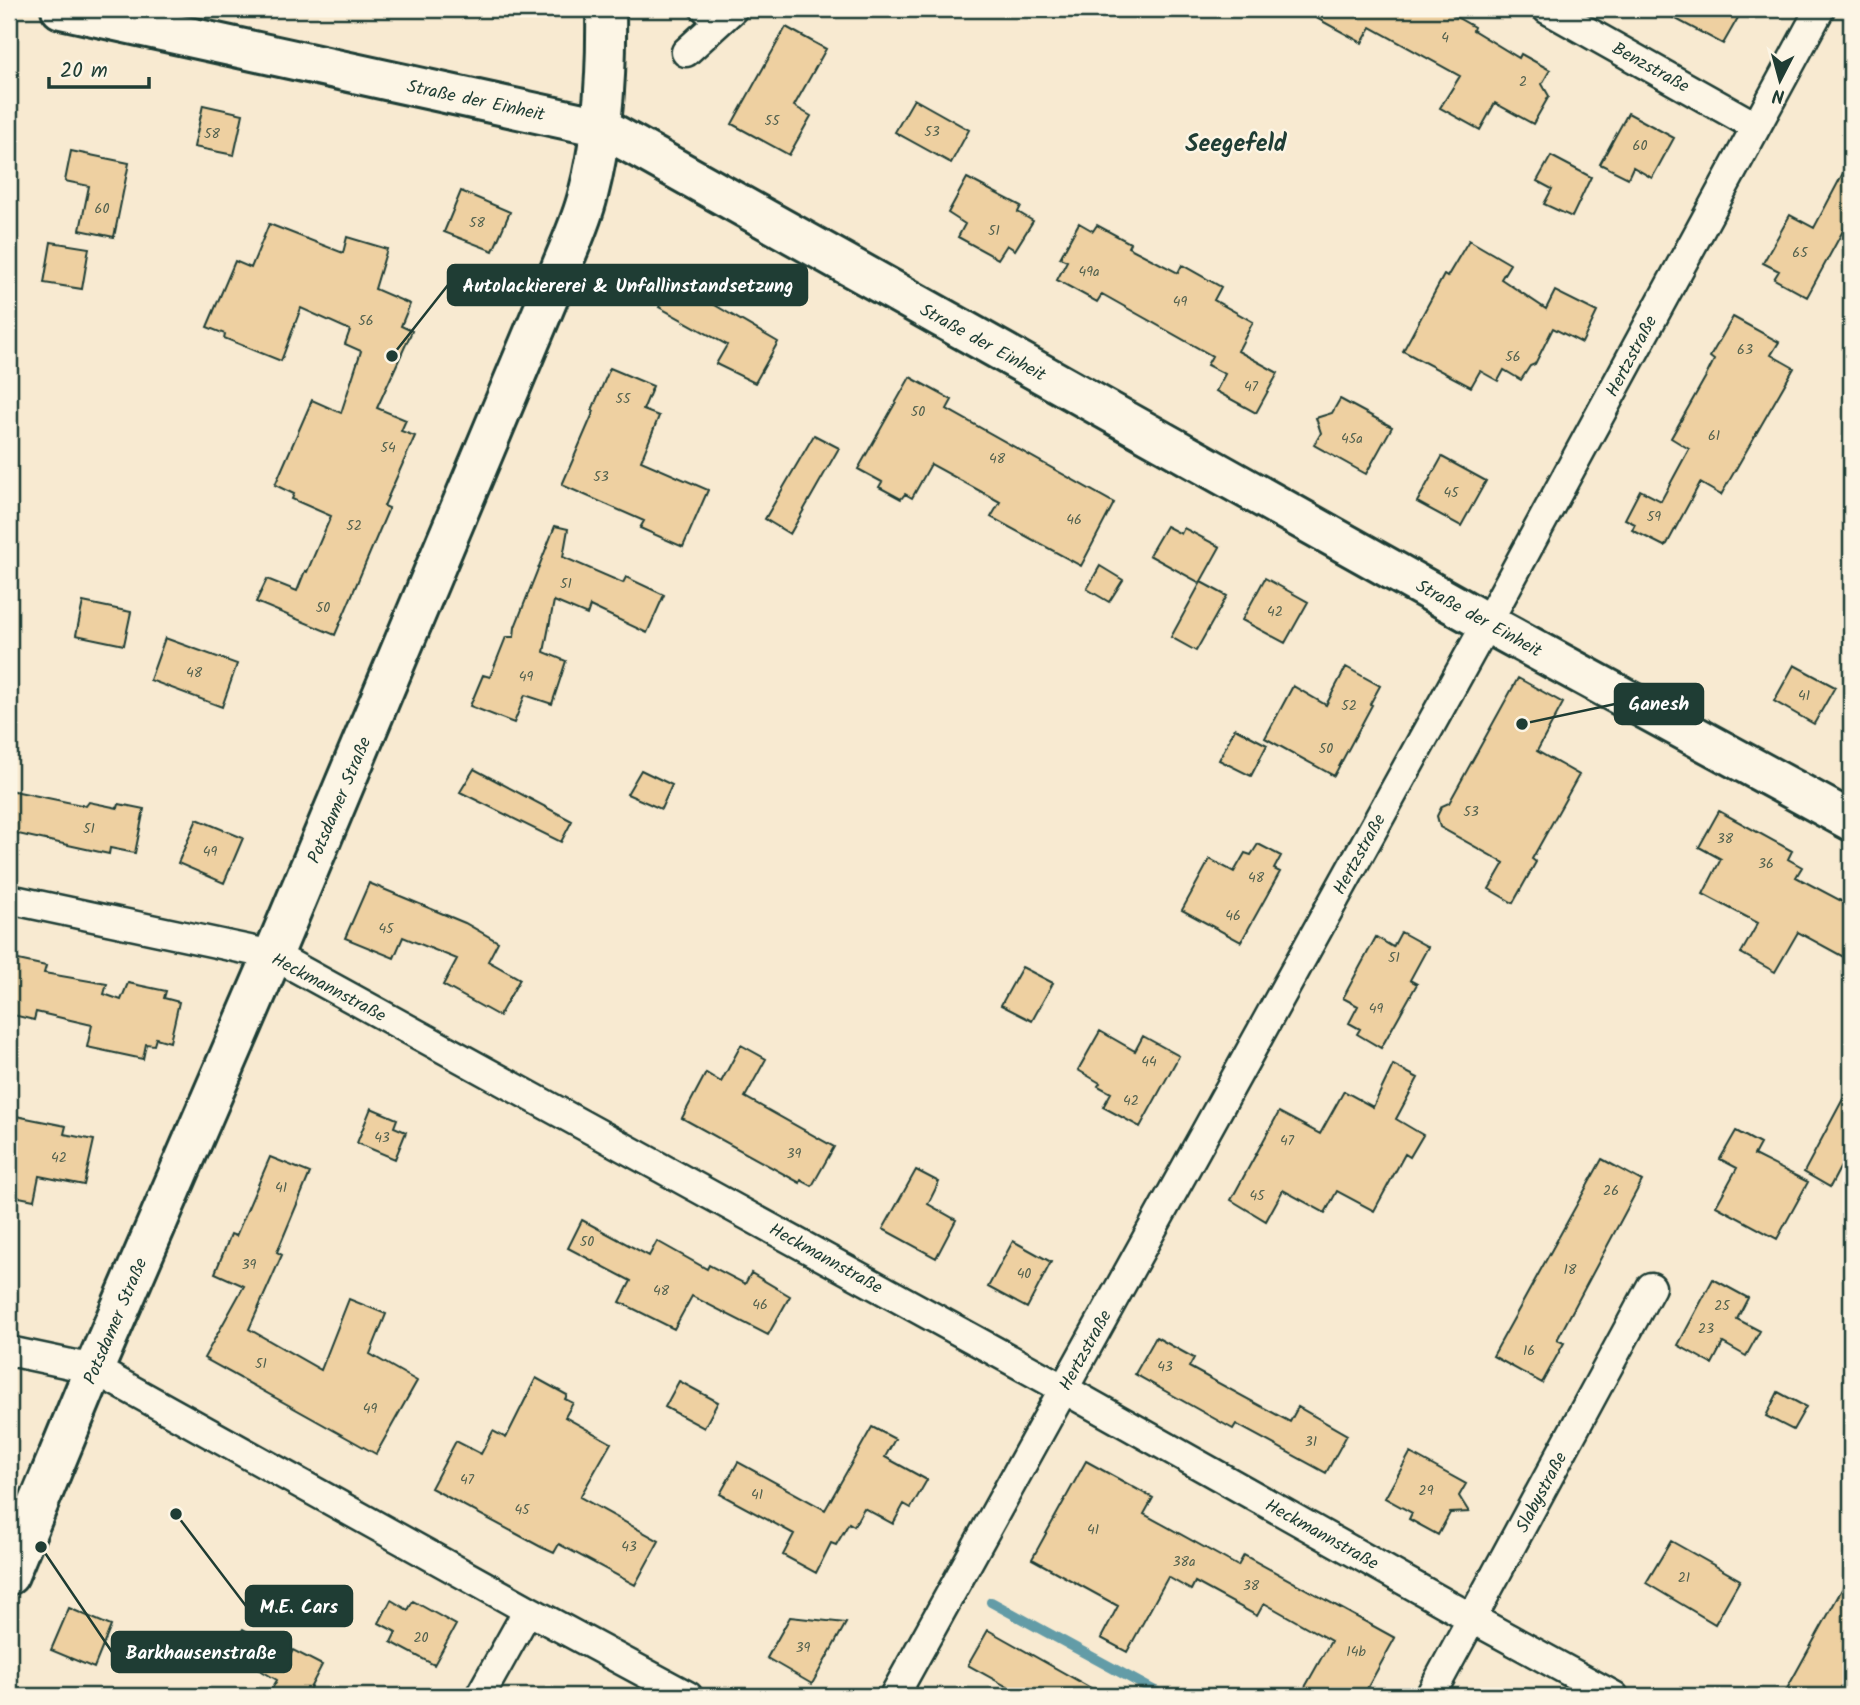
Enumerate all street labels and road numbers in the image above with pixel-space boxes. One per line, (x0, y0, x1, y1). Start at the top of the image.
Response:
street label: Benzstraße (1606, 35, 1694, 102)
street label: Straße der Einheit (404, 73, 548, 130)
street label: Straße der Einheit (914, 297, 1052, 391)
street label: Hertzstraße (1599, 311, 1666, 403)
street label: Straße der Einheit (1410, 573, 1548, 667)
street label: Potsdamer Straße (301, 733, 380, 868)
street label: Hertzstraße (1326, 809, 1394, 901)
street label: Heckmannstraße (266, 946, 391, 1031)
street label: Heckmannstraße (763, 1216, 888, 1303)
street label: Potsdamer Straße (77, 1254, 156, 1389)
street label: Hertzstraße (1052, 1305, 1120, 1397)
street label: Slabystraße (1509, 1447, 1576, 1538)
street label: Heckmannstraße (1259, 1492, 1384, 1579)

